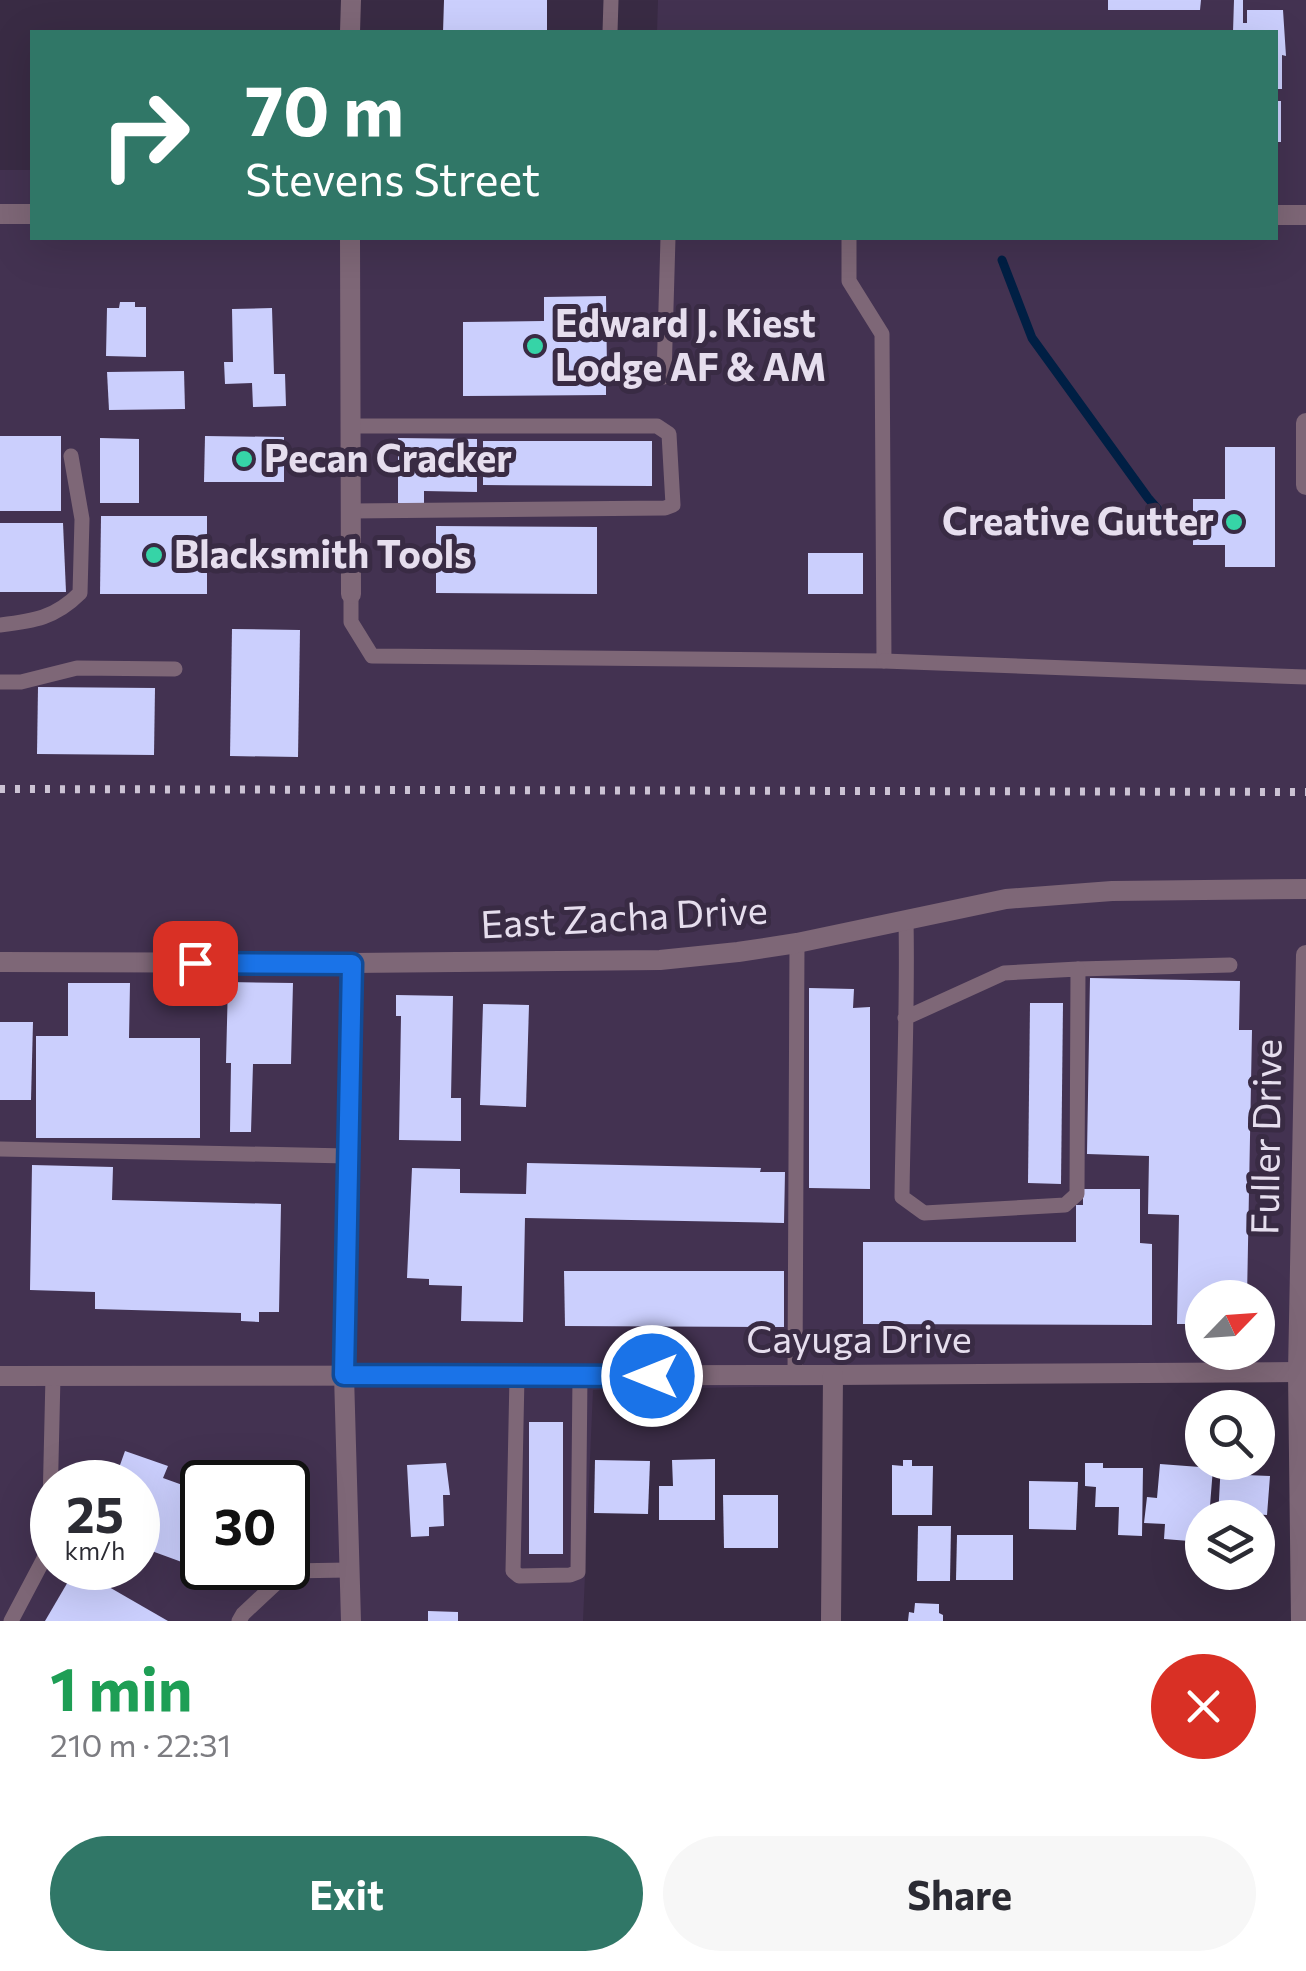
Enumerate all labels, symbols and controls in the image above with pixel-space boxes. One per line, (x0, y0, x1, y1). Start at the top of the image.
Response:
text: 70 m (245, 65, 404, 150)
icon: right (80, 70, 210, 200)
text: Stevens Street (245, 150, 540, 205)
place label: Edward J. Kiest Lodge AF & AM (555, 298, 826, 389)
marker: Edward J. Kiest Lodge AF & AM (524, 335, 546, 357)
place label: Pecan Cracker (264, 433, 512, 480)
marker: Pecan Cracker (233, 448, 255, 470)
place label: Creative Gutter (942, 496, 1214, 543)
marker: Creative Gutter (1223, 511, 1245, 533)
place label: Blacksmith Tools (174, 529, 472, 576)
marker: Blacksmith Tools (143, 544, 165, 566)
street label: East Zacha Drive (479, 885, 769, 946)
pin (153, 921, 238, 1006)
icon: arrive (168, 936, 223, 991)
street label: Fuller Drive (1239, 1039, 1290, 1235)
north arrow (1185, 1280, 1275, 1370)
map controls (1185, 1280, 1275, 1590)
street label: Cayuga Drive (746, 1314, 972, 1361)
position arrow (600, 1324, 704, 1428)
button: search (1185, 1390, 1275, 1480)
speed limit sign: 30 (180, 1460, 310, 1590)
text: 25 (66, 1482, 124, 1543)
button: layers (1185, 1500, 1275, 1590)
text: km/h (65, 1535, 125, 1565)
text: 1 min (50, 1650, 192, 1723)
button: close (1151, 1654, 1256, 1759)
text: 210 m · 22:31 (50, 1724, 231, 1764)
button: Exit (50, 1836, 643, 1951)
button: Share (663, 1836, 1256, 1951)

